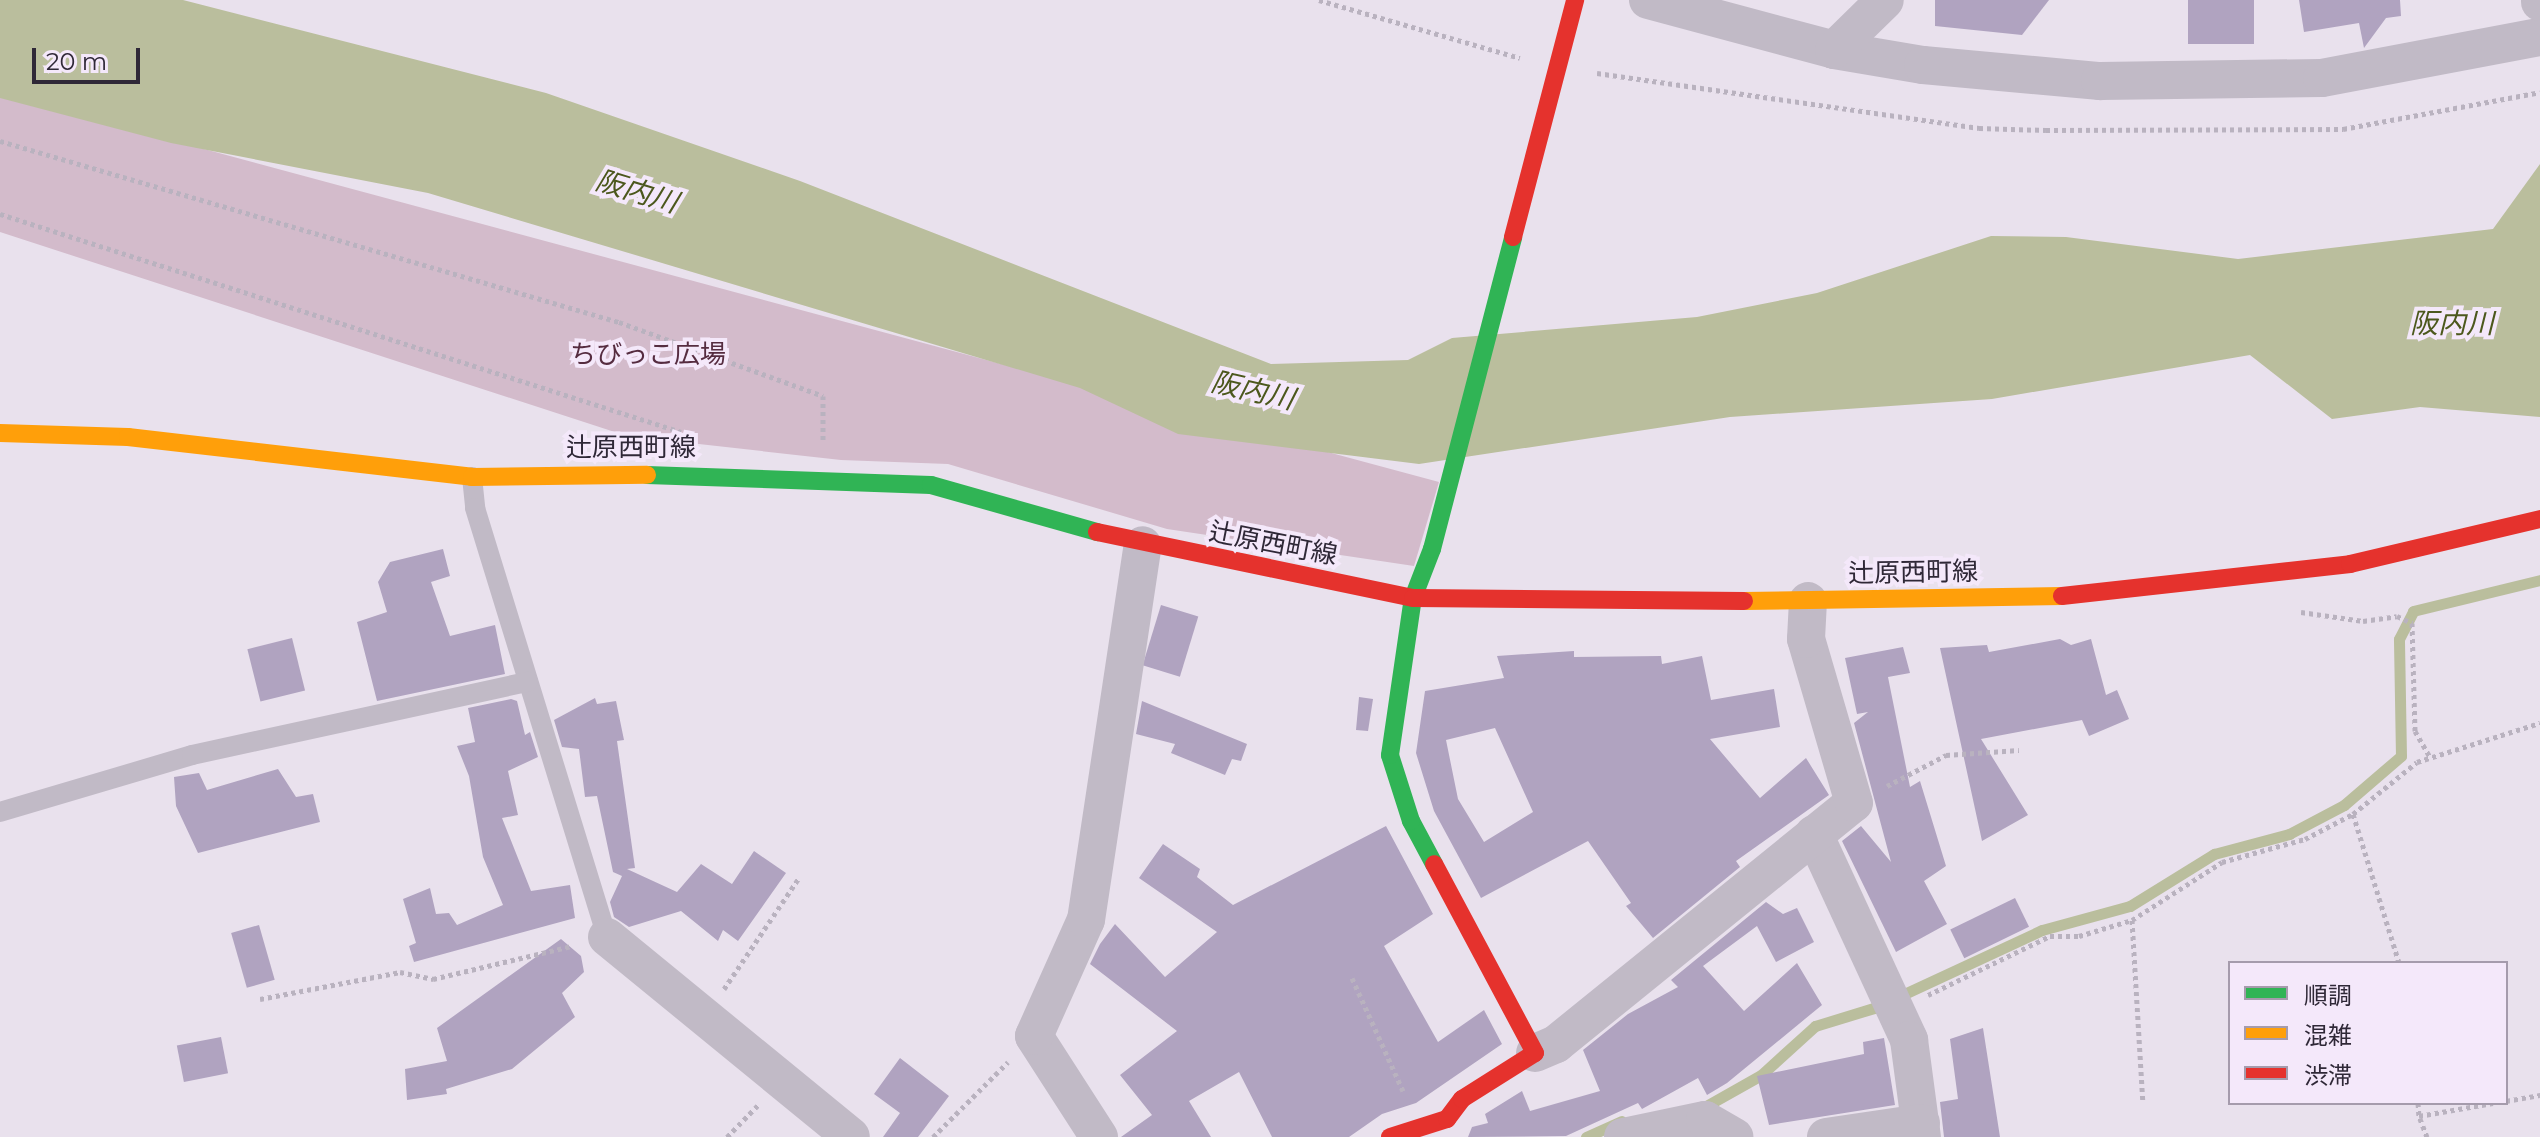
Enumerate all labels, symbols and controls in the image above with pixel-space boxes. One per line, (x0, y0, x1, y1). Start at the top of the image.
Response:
scale bar (36, 32, 144, 82)
text: 20 m (46, 47, 107, 76)
water label: 阪内川 (592, 163, 682, 219)
water label: 阪内川 (2410, 306, 2494, 340)
park label: ちびっこ広場 (570, 339, 726, 371)
water label: 阪内川 (1208, 364, 1298, 416)
street label: 辻原西町線 (566, 432, 696, 464)
street label: 辻原西町線 (1206, 516, 1340, 572)
street label: 辻原西町線 (1848, 556, 1978, 590)
legend (2228, 961, 2508, 1105)
text: 順調 (2304, 981, 2352, 1010)
text: 混雑 (2304, 1021, 2352, 1050)
text: 渋滞 (2304, 1061, 2352, 1090)

